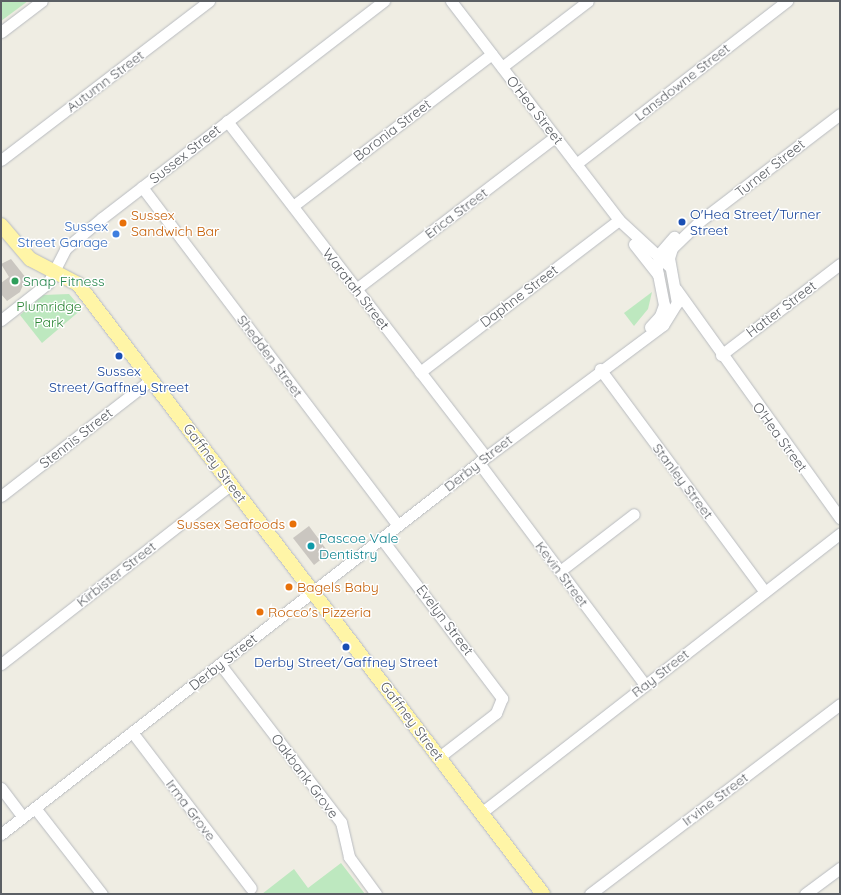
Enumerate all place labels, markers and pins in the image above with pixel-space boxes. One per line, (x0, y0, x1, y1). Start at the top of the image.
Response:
place label: O'Hea Street/Turner Street (690, 206, 821, 238)
place label: Sussex Sandwich Bar (131, 207, 219, 240)
marker: O'Hea Street/Turner Street (677, 217, 687, 227)
place label: Sussex Street Garage (17, 218, 108, 250)
marker: Sussex Sandwich Bar (118, 218, 128, 228)
marker: Sussex Street Garage (111, 229, 121, 239)
place label: Snap Fitness (23, 273, 105, 289)
marker: Snap Fitness (10, 276, 20, 286)
marker: Sussex Street/Gaffney Street (114, 351, 124, 361)
place label: Sussex Street/Gaffney Street (49, 363, 189, 396)
place label: Sussex Seafoods (177, 516, 285, 532)
marker: Sussex Seafoods (288, 519, 298, 529)
place label: Pascoe Vale Dentistry (319, 530, 398, 562)
marker: Pascoe Vale Dentistry (306, 541, 316, 551)
place label: Bagels Baby (297, 579, 379, 595)
marker: Bagels Baby (284, 582, 294, 592)
place label: Rocco's Pizzeria (268, 604, 371, 620)
marker: Rocco's Pizzeria (255, 607, 265, 617)
marker: Derby Street/Gaffney Street (341, 642, 351, 652)
place label: Derby Street/Gaffney Street (254, 654, 438, 670)

